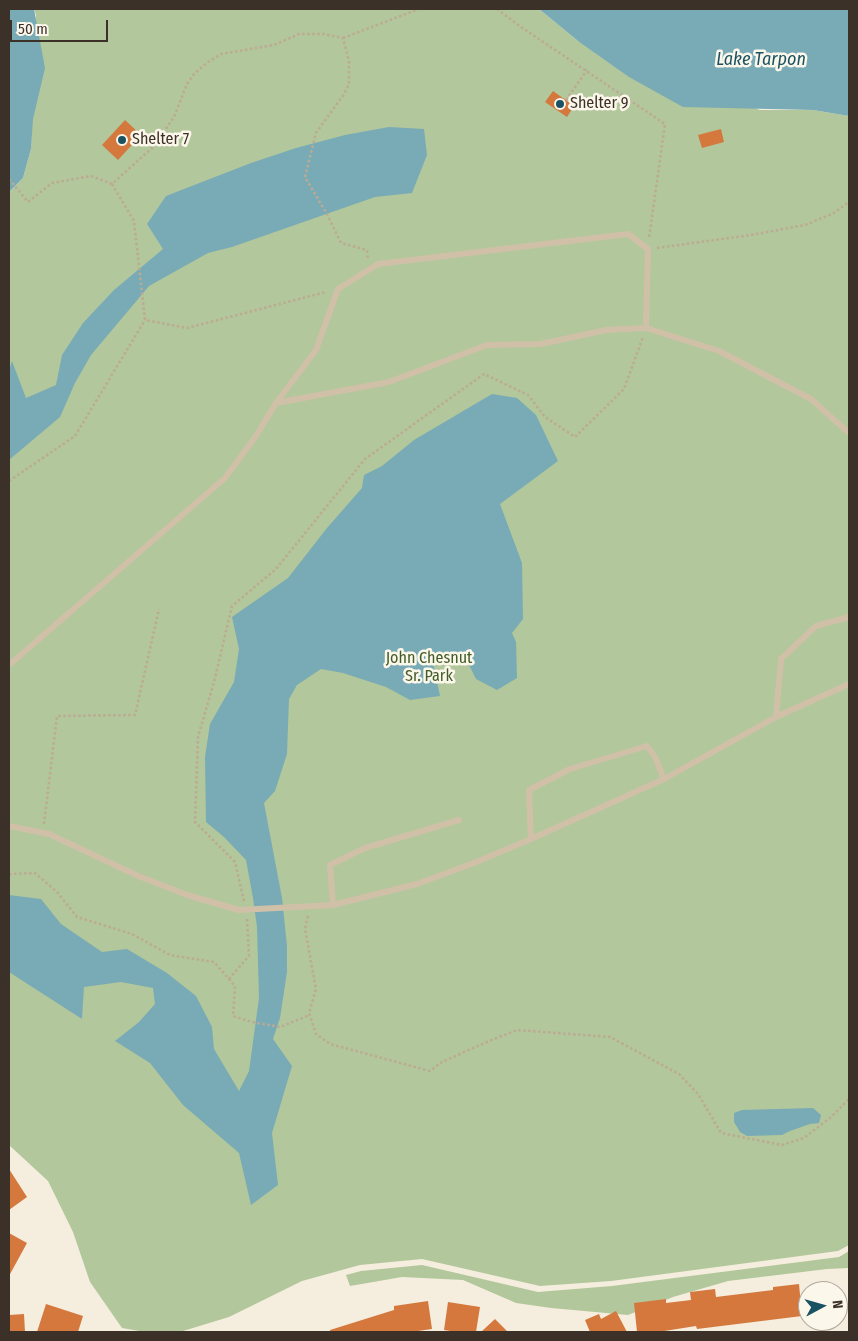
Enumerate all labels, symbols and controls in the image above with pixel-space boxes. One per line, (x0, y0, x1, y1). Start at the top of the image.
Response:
scale bar (12, 10, 110, 42)
text: 50 m (18, 20, 48, 38)
water label: Lake Tarpon (716, 49, 806, 71)
place label: Shelter 9 (570, 94, 629, 114)
marker: Shelter 9 (554, 98, 566, 110)
place label: Shelter 7 (132, 130, 189, 150)
marker: Shelter 7 (116, 134, 128, 146)
park label: John Chesnut Sr. Park (386, 649, 472, 687)
north arrow (798, 1281, 848, 1331)
text: N (829, 1299, 846, 1310)

